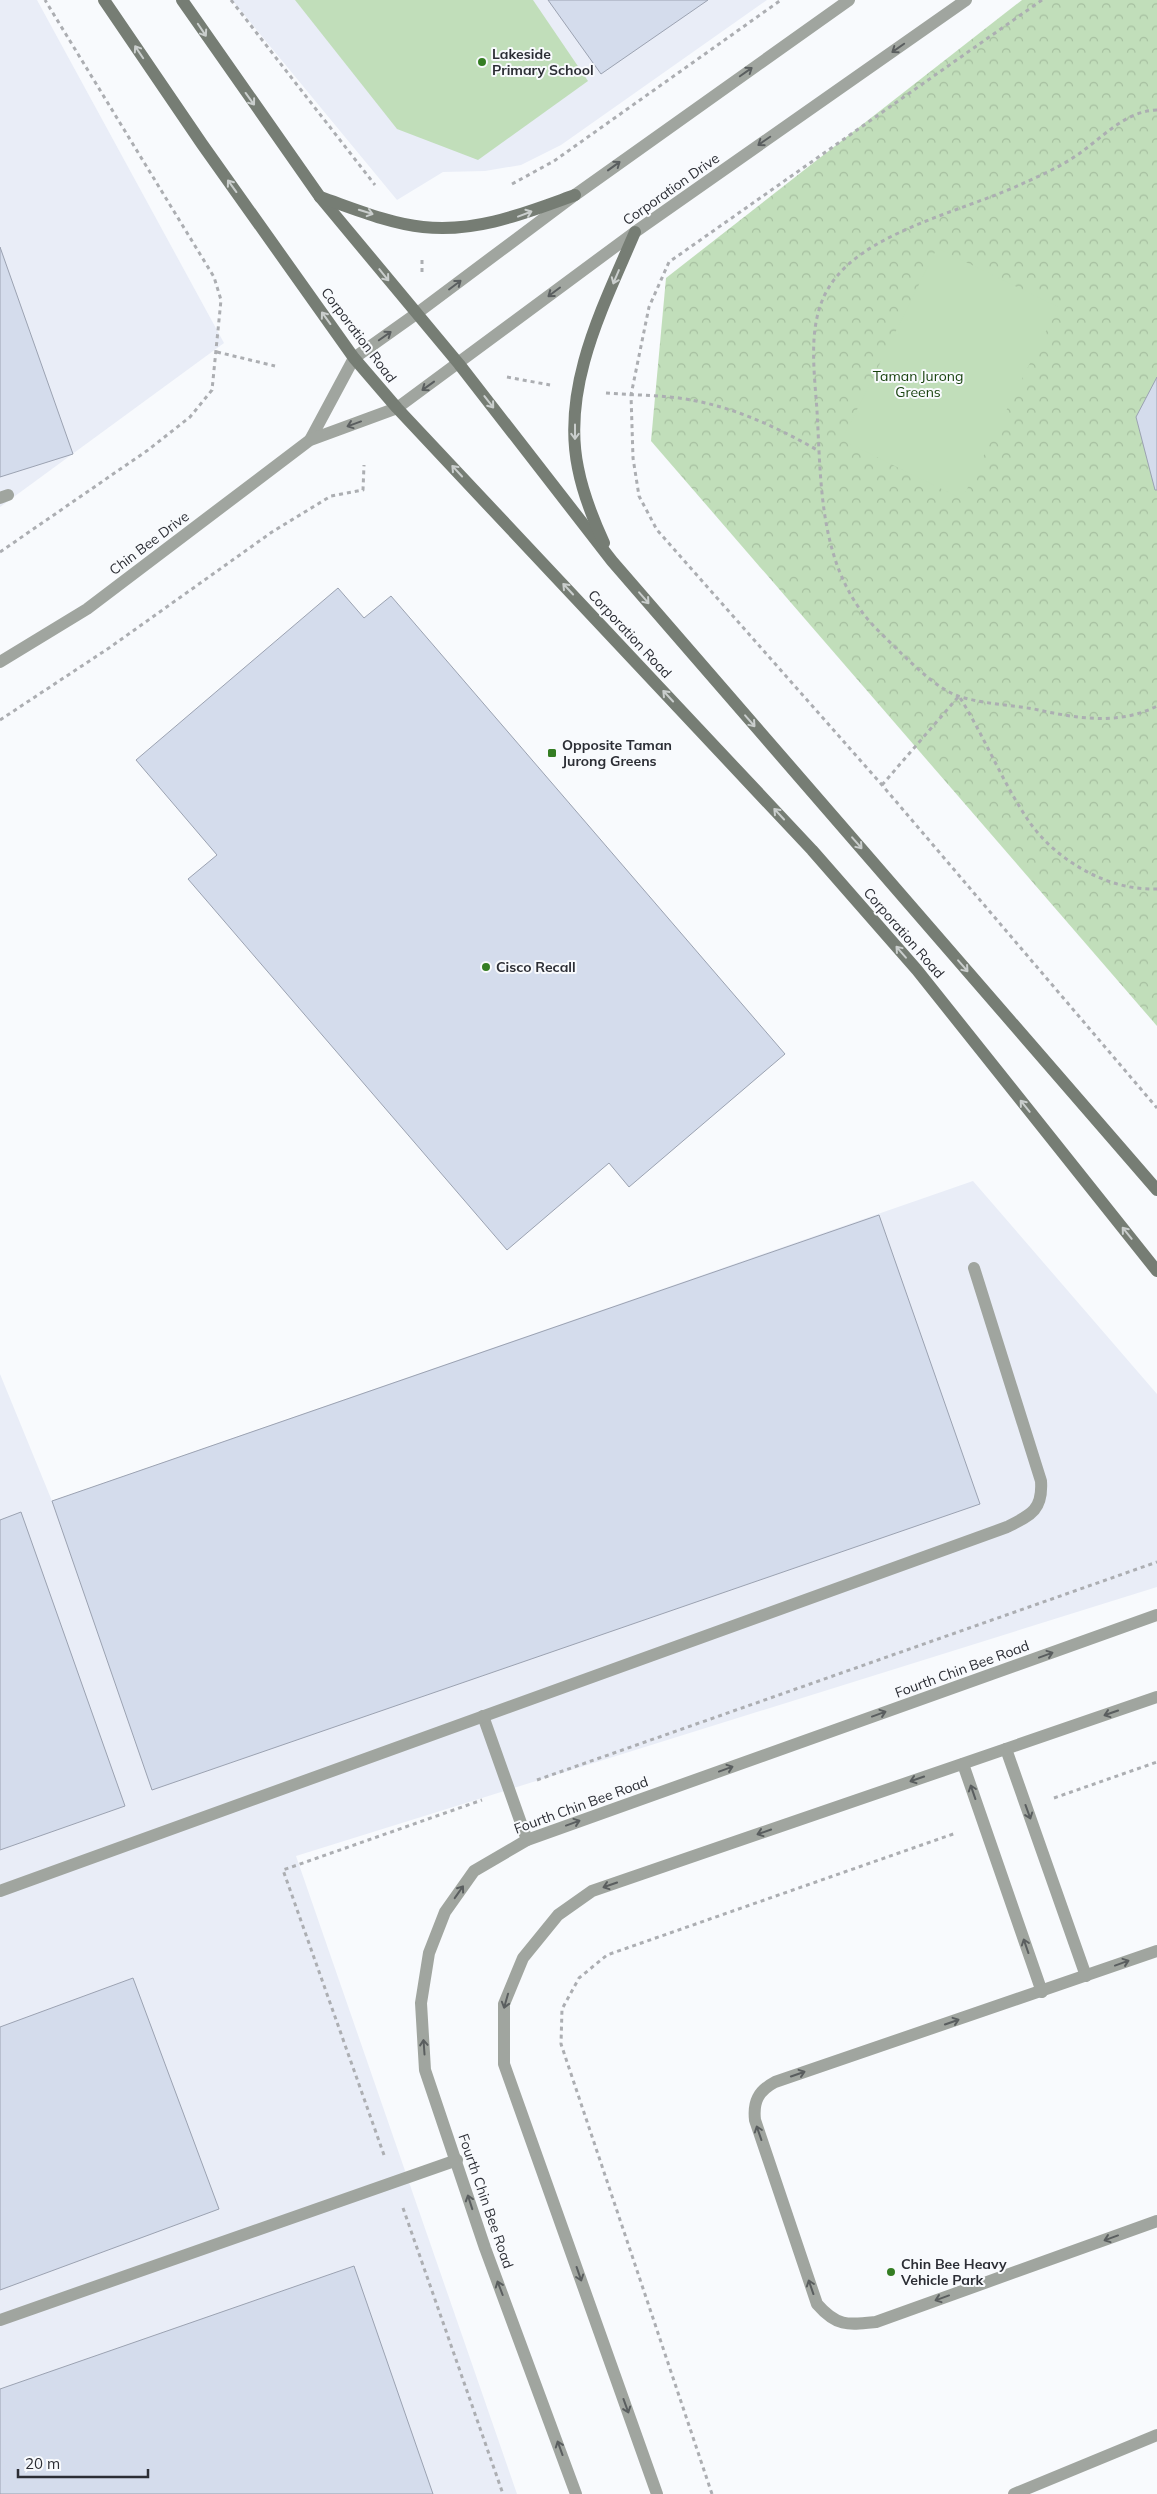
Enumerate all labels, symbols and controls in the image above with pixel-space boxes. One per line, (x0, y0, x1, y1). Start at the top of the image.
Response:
one-way arrow (197, 23, 207, 37)
one-way arrow (891, 43, 905, 53)
one-way arrow (134, 45, 144, 59)
place label: Lakeside Primary School (492, 45, 594, 79)
marker: Lakeside Primary School (476, 56, 488, 68)
one-way arrow (739, 67, 753, 77)
one-way arrow (245, 92, 255, 106)
one-way arrow (757, 136, 771, 146)
street label: Corporation Drive (619, 149, 723, 229)
one-way arrow (607, 161, 621, 171)
one-way arrow (226, 180, 237, 193)
one-way arrow (358, 208, 374, 218)
one-way arrow (517, 208, 532, 218)
one-way arrow (378, 268, 389, 281)
one-way arrow (611, 269, 621, 284)
one-way arrow (448, 280, 462, 290)
street label: Corporation Road (317, 284, 401, 386)
one-way arrow (547, 287, 561, 297)
one-way arrow (321, 311, 331, 325)
one-way arrow (378, 331, 392, 341)
park label: Taman Jurong Greens (873, 367, 963, 401)
one-way arrow (421, 381, 435, 391)
one-way arrow (483, 395, 494, 408)
one-way arrow (346, 420, 362, 429)
one-way arrow (570, 424, 580, 440)
one-way arrow (451, 464, 463, 477)
street label: Chin Bee Drive (106, 507, 192, 579)
one-way arrow (562, 583, 574, 596)
street label: Corporation Road (584, 586, 676, 682)
one-way arrow (638, 591, 649, 604)
one-way arrow (662, 689, 674, 702)
one-way arrow (745, 714, 756, 727)
place label: Opposite Taman Jurong Greens (562, 736, 672, 770)
marker: Opposite Taman Jurong Greens (546, 747, 558, 759)
one-way arrow (773, 808, 785, 821)
one-way arrow (851, 837, 863, 850)
street label: Corporation Road (860, 884, 948, 982)
one-way arrow (896, 946, 907, 959)
place label: Cisco Recall (496, 958, 576, 976)
one-way arrow (958, 960, 969, 973)
marker: Cisco Recall (480, 961, 492, 973)
one-way arrow (1020, 1100, 1031, 1113)
one-way arrow (1121, 1227, 1132, 1240)
street label: Fourth Chin Bee Road (892, 1636, 1032, 1702)
one-way arrow (1037, 1650, 1053, 1659)
one-way arrow (871, 1709, 886, 1718)
one-way arrow (1104, 1709, 1119, 1718)
one-way arrow (717, 1764, 733, 1773)
street label: Fourth Chin Bee Road (511, 1772, 651, 1838)
one-way arrow (910, 1775, 926, 1785)
one-way arrow (968, 1785, 977, 1801)
one-way arrow (1024, 1803, 1034, 1819)
one-way arrow (564, 1818, 580, 1827)
one-way arrow (756, 1828, 772, 1838)
one-way arrow (603, 1881, 618, 1890)
one-way arrow (454, 1885, 464, 1899)
one-way arrow (1021, 1939, 1030, 1954)
one-way arrow (1114, 1958, 1129, 1967)
one-way arrow (501, 1993, 510, 2009)
one-way arrow (944, 2017, 960, 2027)
one-way arrow (419, 2039, 428, 2055)
one-way arrow (790, 2069, 806, 2078)
one-way arrow (754, 2125, 764, 2141)
street label: Fourth Chin Bee Road (454, 2131, 518, 2271)
one-way arrow (465, 2194, 475, 2210)
one-way arrow (1104, 2234, 1119, 2243)
place label: Chin Bee Heavy Vehicle Park (900, 2255, 1007, 2289)
one-way arrow (575, 2266, 584, 2281)
marker: Chin Bee Heavy Vehicle Park (885, 2266, 897, 2278)
one-way arrow (806, 2280, 815, 2295)
one-way arrow (495, 2281, 504, 2296)
one-way arrow (934, 2294, 950, 2303)
one-way arrow (622, 2398, 631, 2413)
one-way arrow (554, 2441, 564, 2456)
scale bar (18, 2446, 148, 2478)
text: 20 m (25, 2454, 60, 2473)

